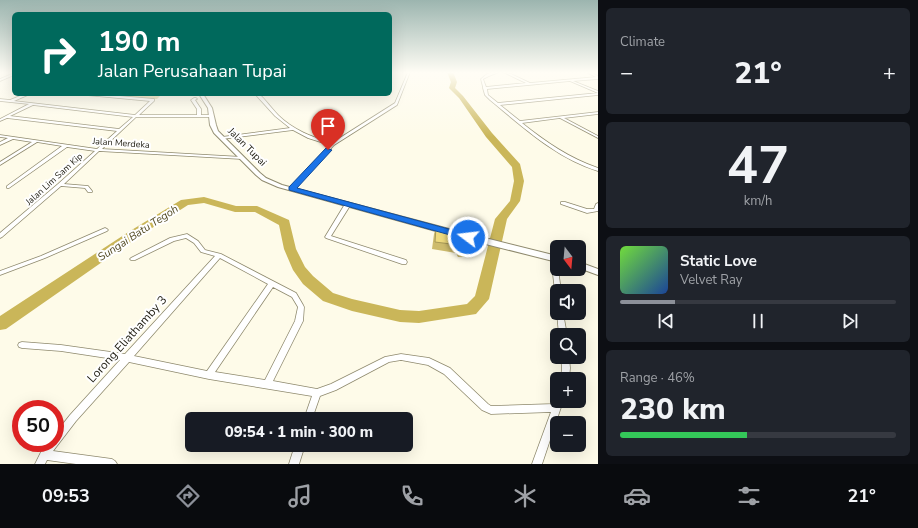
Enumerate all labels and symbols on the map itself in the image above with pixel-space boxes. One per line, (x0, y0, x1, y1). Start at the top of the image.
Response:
pin (311, 109, 345, 150)
street label: Jalan Tupai (224, 124, 269, 169)
street label: Jalan Merdeka (91, 135, 150, 151)
street label: Jalan Lim Sam Kip (22, 150, 85, 208)
water label: Sungai Batu Tegoh (95, 201, 181, 265)
position arrow (447, 216, 489, 258)
north arrow (550, 240, 586, 276)
street label: Lorong Eliathamby 3 (84, 292, 170, 386)
speed limit sign: 50 (12, 400, 64, 452)

